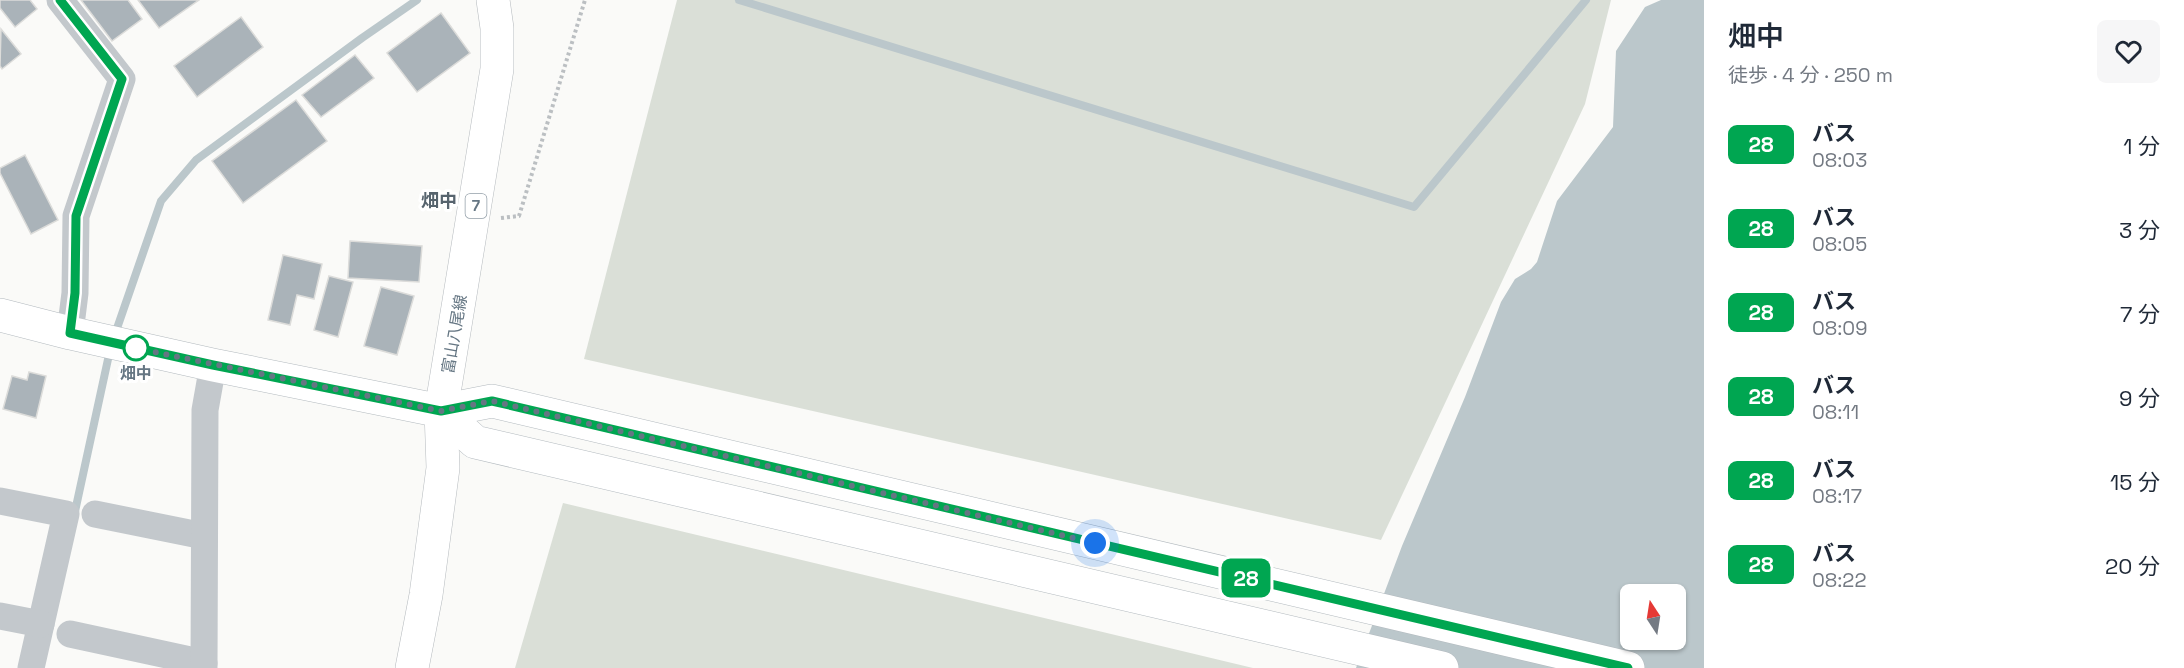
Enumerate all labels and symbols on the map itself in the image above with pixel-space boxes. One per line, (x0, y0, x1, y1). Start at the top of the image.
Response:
district label: 畑中 (421, 189, 457, 212)
road number: 7 (466, 194, 486, 218)
street label: 富山八尾線 (437, 293, 472, 375)
marker: 畑中 (123, 335, 149, 361)
place label: 畑中 (120, 363, 152, 384)
your location (1080, 528, 1110, 558)
line badge: 28 (1219, 558, 1273, 598)
north arrow (1620, 584, 1686, 650)

